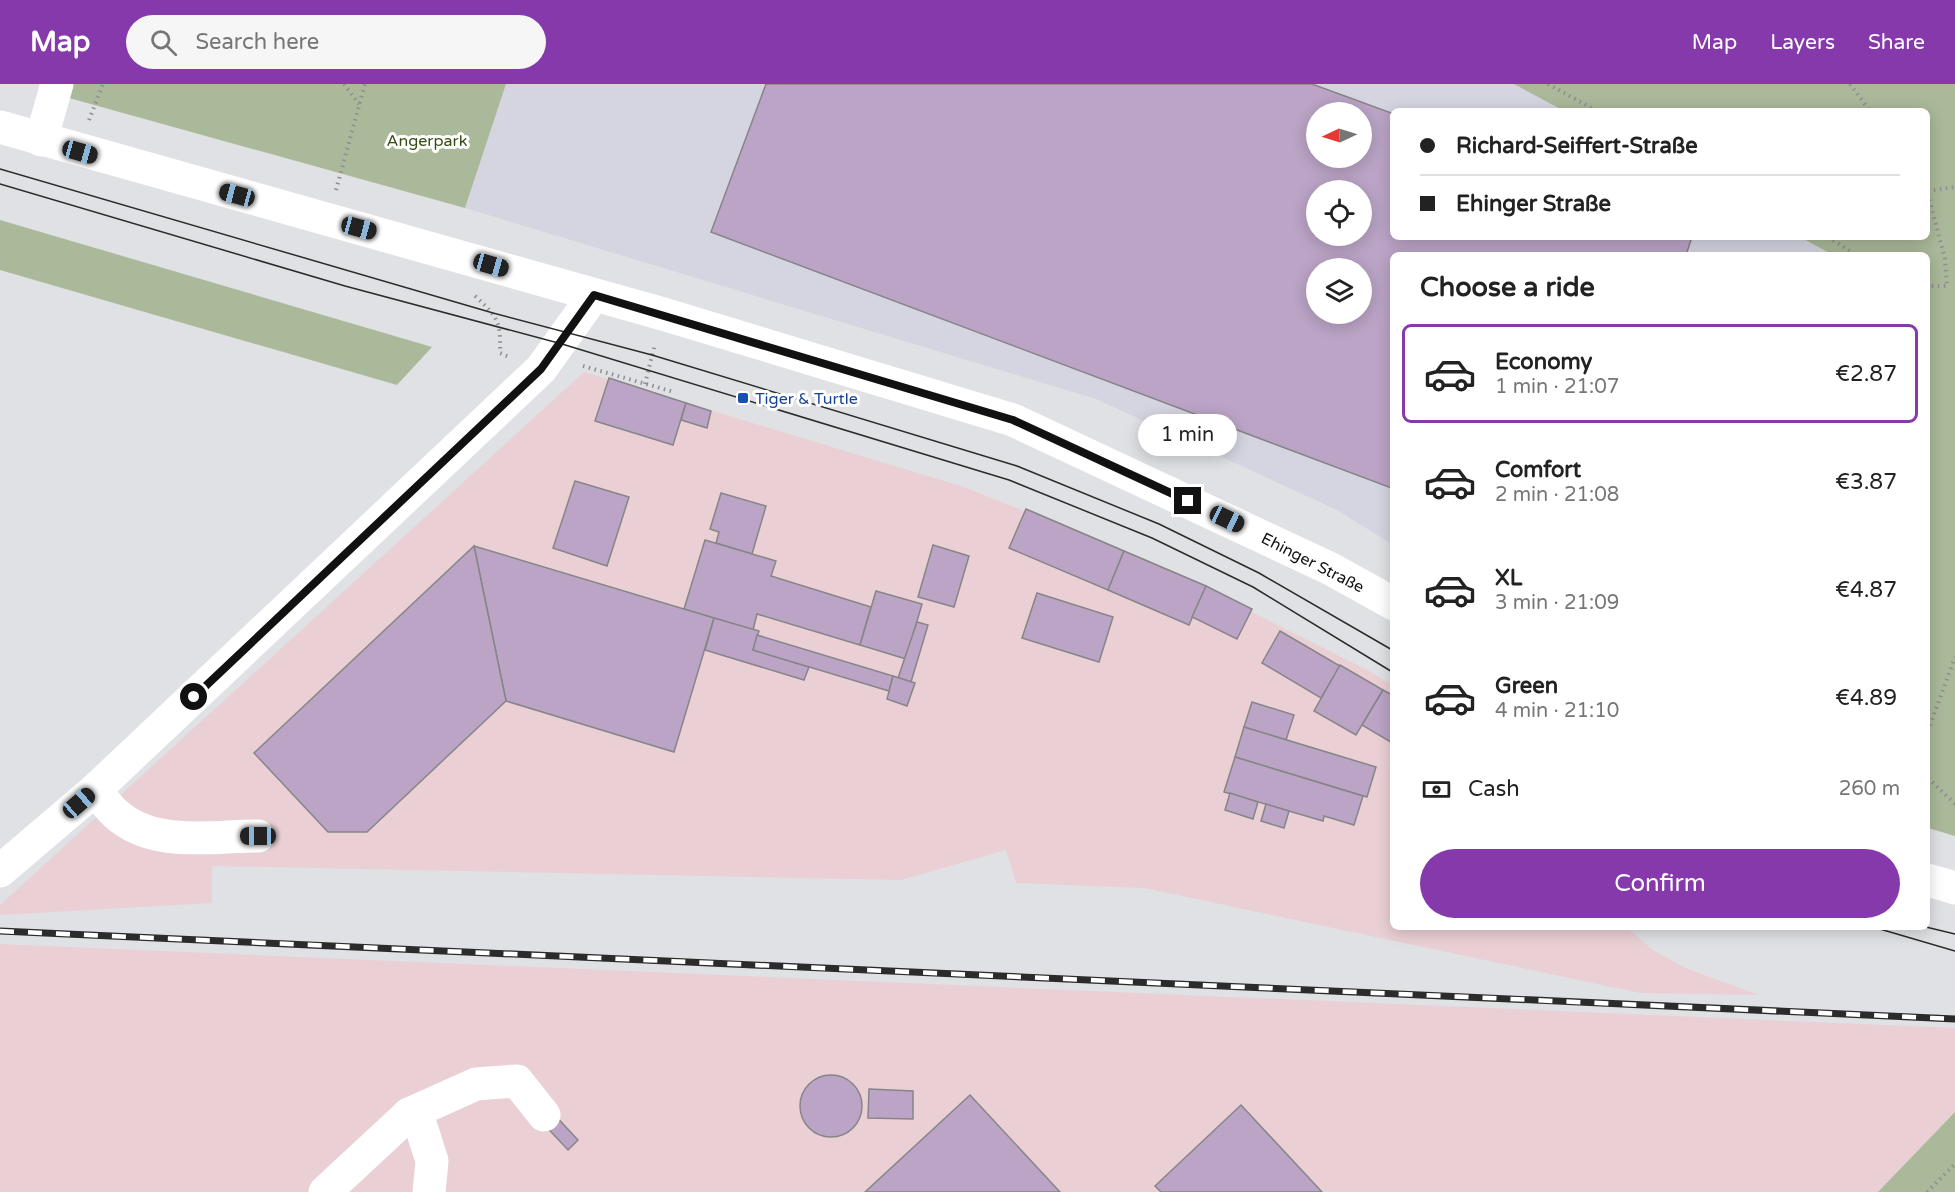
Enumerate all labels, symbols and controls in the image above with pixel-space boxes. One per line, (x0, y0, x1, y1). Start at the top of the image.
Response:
search box (126, 15, 546, 69)
text: Map (30, 25, 90, 59)
icon: search (147, 26, 180, 59)
text: Search here (195, 29, 319, 55)
text: Map (1692, 30, 1737, 55)
text: Layers (1770, 30, 1835, 55)
text: Share (1868, 30, 1925, 55)
north arrow (1306, 102, 1372, 168)
map controls (1306, 102, 1372, 324)
park label: Angerpark (387, 131, 468, 151)
text: Richard-Seiffert-Straße (1456, 133, 1698, 159)
car (60, 138, 100, 166)
button: locate (1306, 180, 1372, 246)
car (217, 182, 257, 208)
text: Ehinger Straße (1456, 191, 1611, 217)
car (339, 215, 379, 241)
car (471, 251, 511, 279)
button: layers (1306, 258, 1372, 324)
text: Choose a ride (1420, 271, 1595, 304)
icon: car (1423, 347, 1477, 401)
text: Economy (1495, 349, 1592, 375)
text: €2.87 (1835, 361, 1897, 387)
text: 1 min · 21:07 (1495, 375, 1619, 399)
place label: Tiger & Turtle (755, 389, 858, 409)
marker: Tiger & Turtle (736, 391, 750, 405)
callout: 1 min (1138, 414, 1238, 456)
text: 1 min (1161, 423, 1214, 447)
icon: car (1423, 455, 1477, 509)
text: Comfort (1495, 457, 1581, 483)
text: €3.87 (1835, 469, 1897, 495)
text: 2 min · 21:08 (1495, 483, 1619, 507)
route end (1174, 487, 1201, 514)
car (1207, 503, 1247, 535)
street label: Ehinger Straße (1258, 528, 1367, 597)
icon: car (1423, 563, 1477, 617)
text: XL (1495, 565, 1522, 591)
text: €4.87 (1835, 577, 1897, 603)
text: 3 min · 21:09 (1495, 591, 1619, 615)
icon: car (1423, 671, 1477, 725)
text: Green (1495, 673, 1558, 699)
route start (180, 683, 207, 710)
text: €4.89 (1835, 685, 1897, 711)
text: 4 min · 21:10 (1495, 699, 1619, 723)
icon: cash (1420, 773, 1453, 806)
text: Cash (1468, 776, 1520, 802)
text: 260 m (1839, 777, 1900, 801)
car (60, 784, 98, 822)
car (240, 827, 276, 845)
button: Confirm (1420, 849, 1900, 918)

